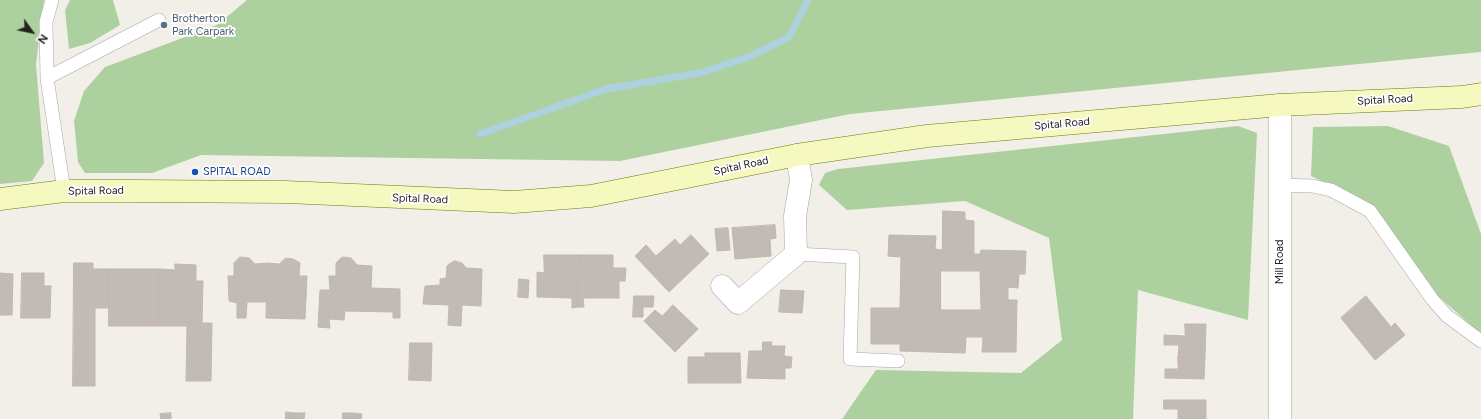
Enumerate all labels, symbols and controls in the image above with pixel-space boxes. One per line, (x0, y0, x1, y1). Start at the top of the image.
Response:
north arrow (12, 12, 52, 52)
place label: Brotherton Park Carpark (172, 12, 234, 38)
marker: Brotherton Park Carpark (159, 20, 169, 30)
text: N (35, 32, 50, 46)
street label: Spital Road (1357, 92, 1413, 108)
street label: Spital Road (1034, 115, 1090, 133)
street label: Spital Road (712, 154, 770, 178)
place label: SPITAL ROAD (203, 165, 271, 179)
marker: SPITAL ROAD (190, 167, 200, 177)
street label: Spital Road (68, 184, 124, 198)
street label: Spital Road (392, 191, 448, 207)
street label: Mill Road (1273, 240, 1287, 284)

